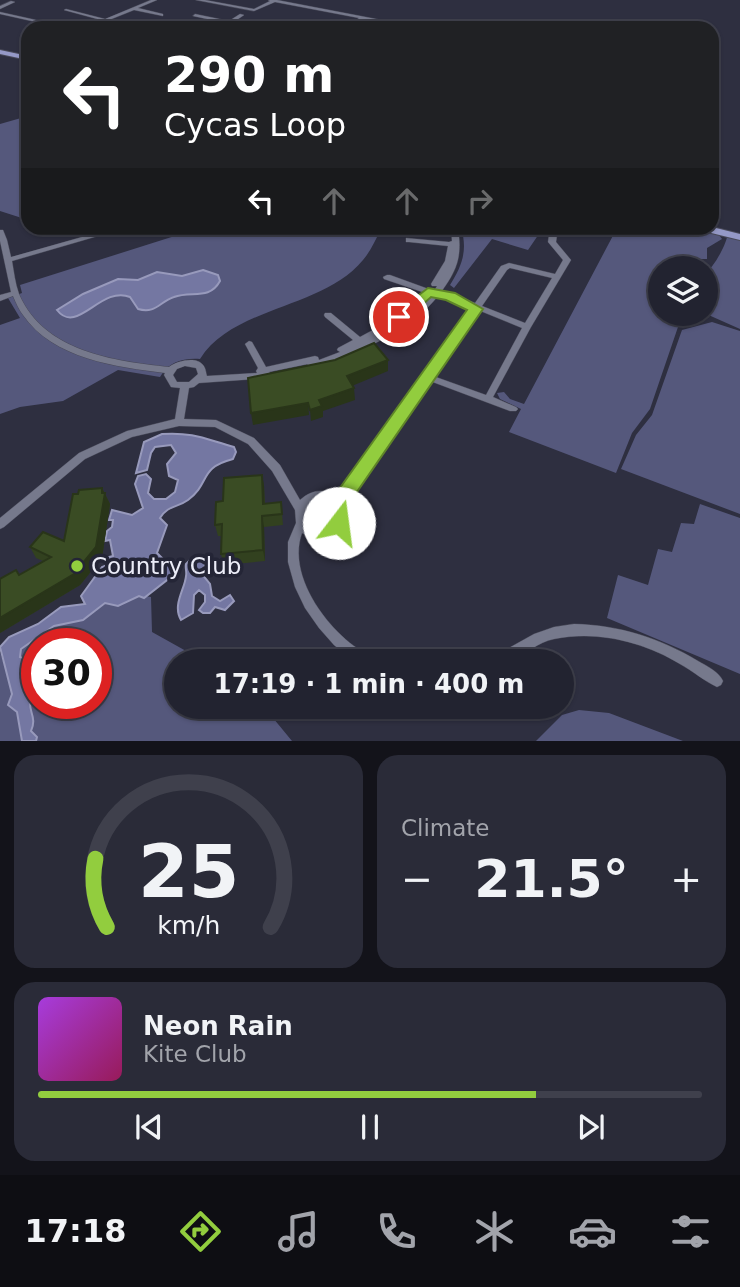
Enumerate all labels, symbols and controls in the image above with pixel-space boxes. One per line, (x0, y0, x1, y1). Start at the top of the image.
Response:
text: 290 m (164, 47, 334, 104)
icon: left (49, 49, 140, 140)
text: Cycas Loop (164, 106, 346, 144)
icon: left (242, 182, 280, 220)
icon: ahead (315, 182, 353, 220)
icon: ahead (388, 182, 426, 220)
icon: right (461, 182, 499, 220)
map controls (648, 256, 718, 326)
button: layers (648, 256, 718, 326)
pin (369, 287, 429, 347)
icon: arrive (380, 298, 418, 336)
position arrow (302, 486, 376, 560)
place label: Country Club (91, 553, 241, 579)
marker: Country Club (69, 558, 85, 574)
speed limit sign: 30 (21, 628, 112, 719)
text: 17:19 · 1 min · 400 m (214, 669, 524, 699)
text: Climate (401, 815, 490, 841)
text: 25 (138, 830, 239, 915)
text: 21.5° (474, 849, 629, 909)
text: − (401, 857, 433, 901)
text: + (670, 857, 702, 901)
text: km/h (157, 911, 220, 940)
text: Neon Rain (143, 1011, 293, 1041)
text: Kite Club (143, 1041, 247, 1067)
icon: previous (130, 1108, 168, 1146)
icon: pause (351, 1108, 389, 1146)
icon: next (572, 1108, 610, 1146)
icon: directions (176, 1207, 225, 1256)
icon: music (274, 1207, 323, 1256)
icon: phone (372, 1207, 421, 1256)
icon: climate (470, 1207, 519, 1256)
icon: car (568, 1207, 617, 1256)
icon: filters (666, 1207, 715, 1256)
text: 17:18 (25, 1212, 126, 1250)

